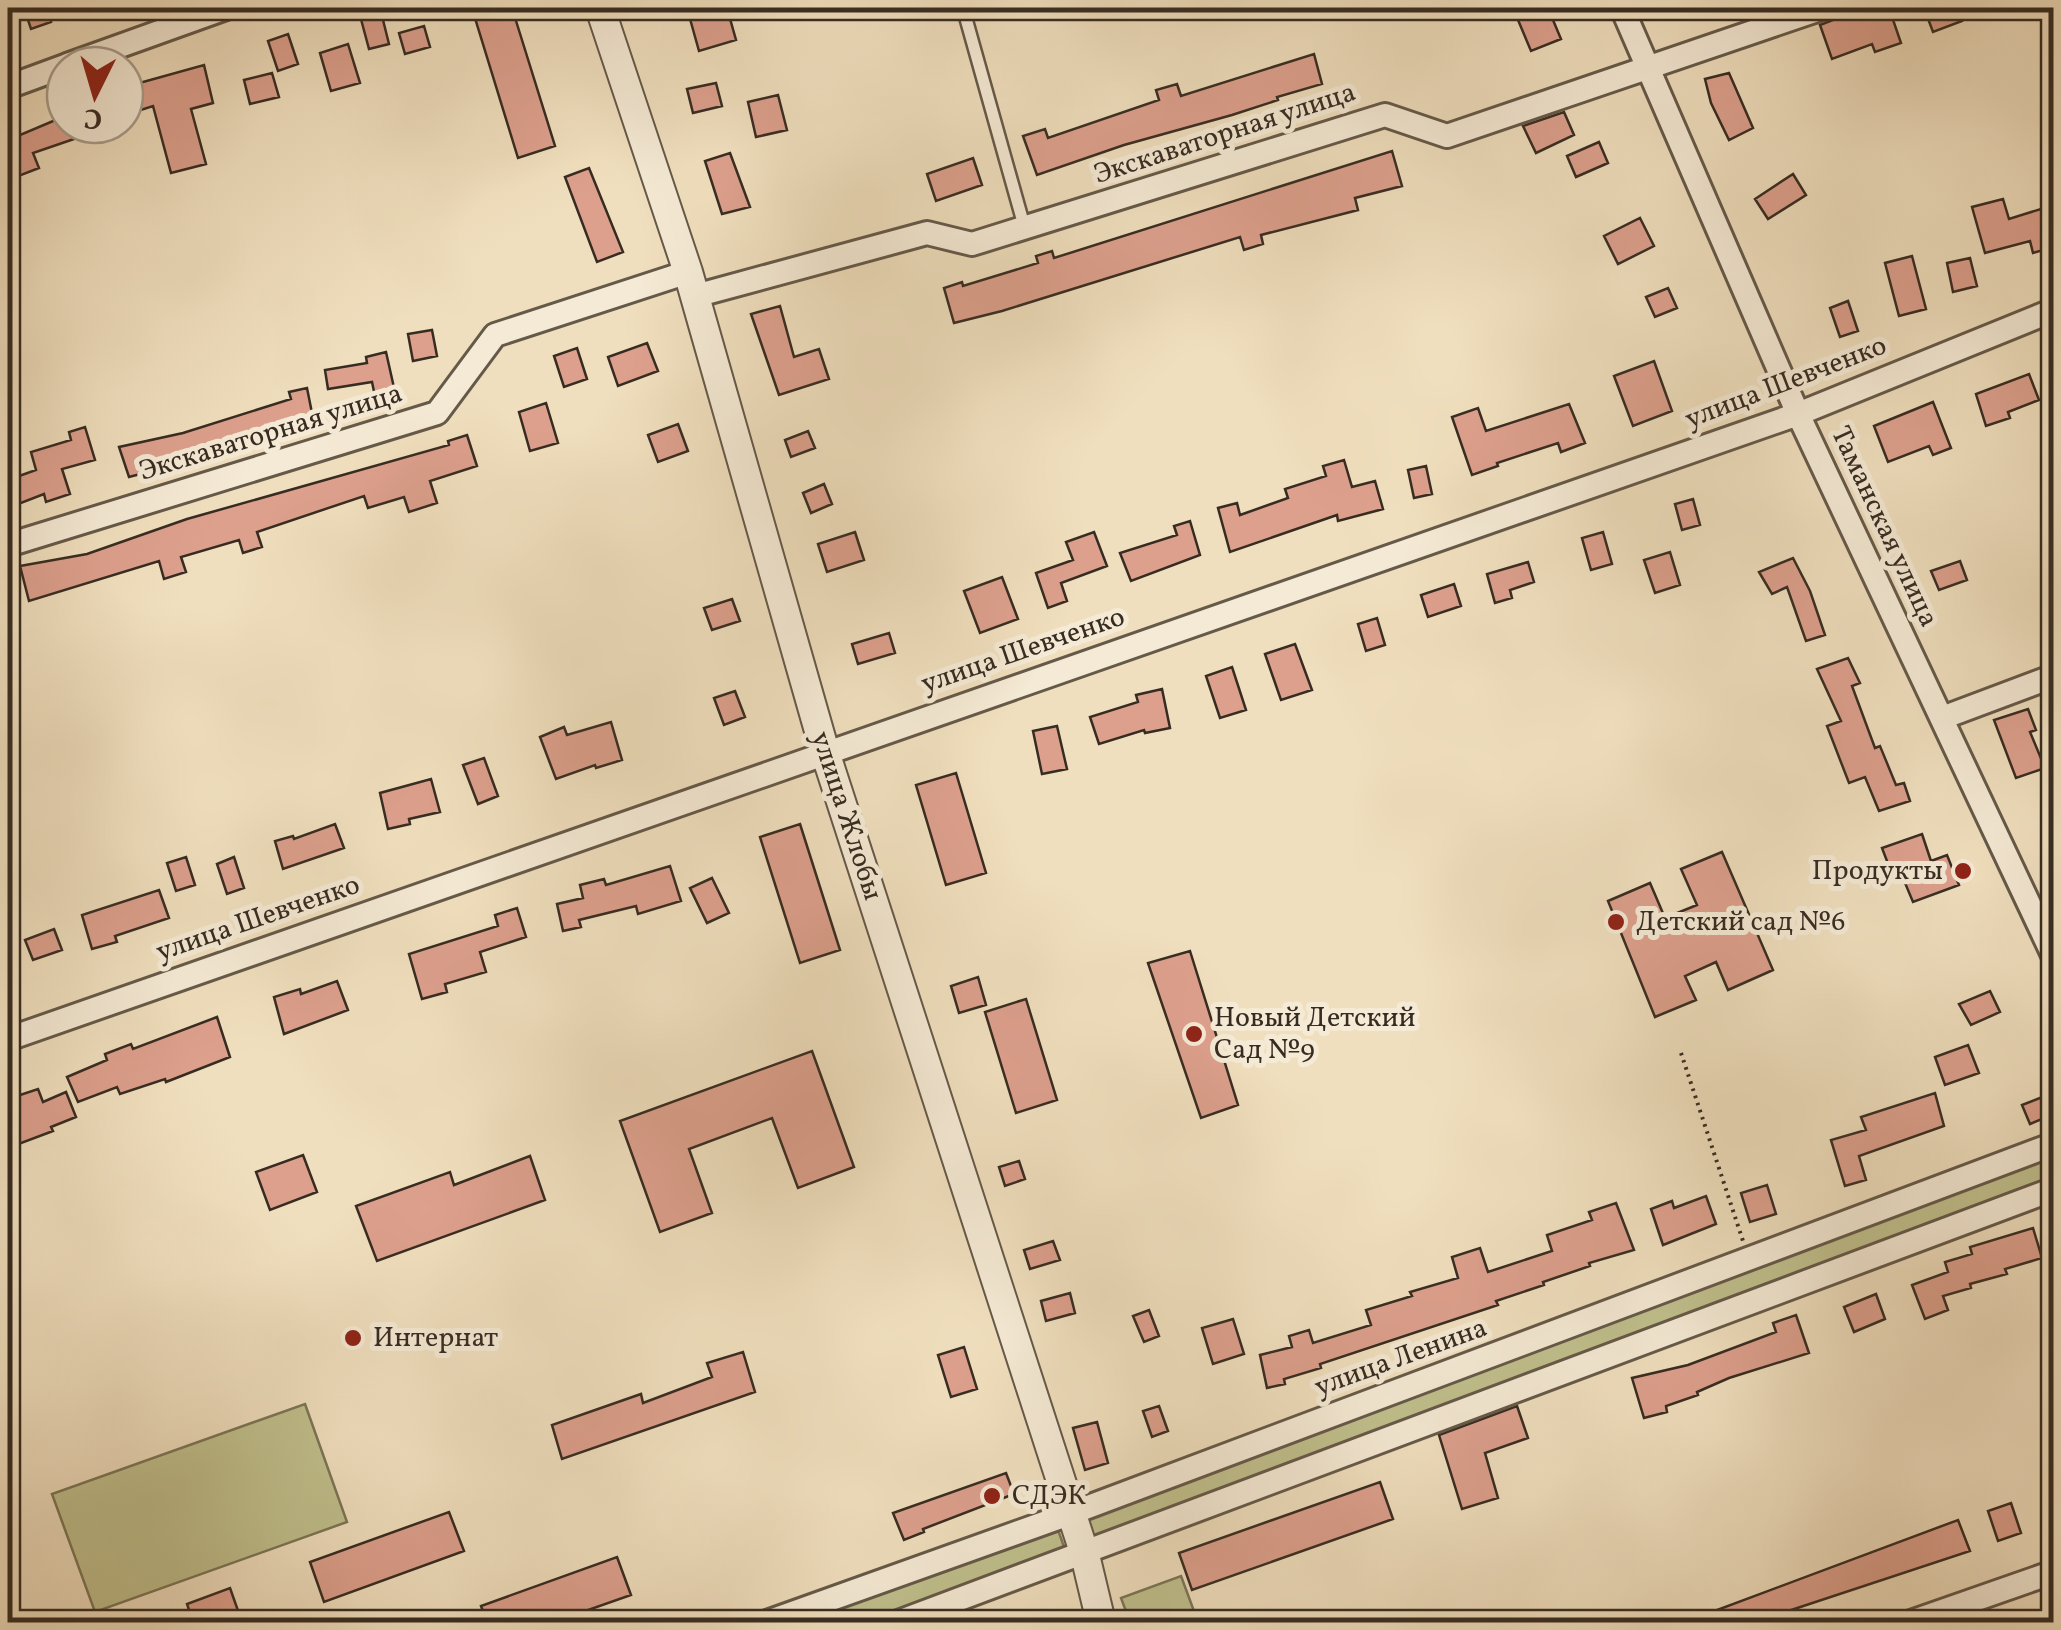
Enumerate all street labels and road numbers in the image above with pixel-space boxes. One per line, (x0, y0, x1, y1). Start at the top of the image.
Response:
street label: Экскаваторная улица (1089, 73, 1361, 195)
street label: улица Шевченко (1679, 327, 1893, 439)
street label: Экскаваторная улица (135, 374, 407, 492)
street label: Таманская улица (1820, 420, 1948, 634)
street label: улица Шевченко (916, 598, 1130, 704)
street label: улица Жлобы (800, 726, 892, 906)
street label: улица Шевченко (151, 866, 365, 972)
street label: улица Ленина (1309, 1309, 1493, 1407)

